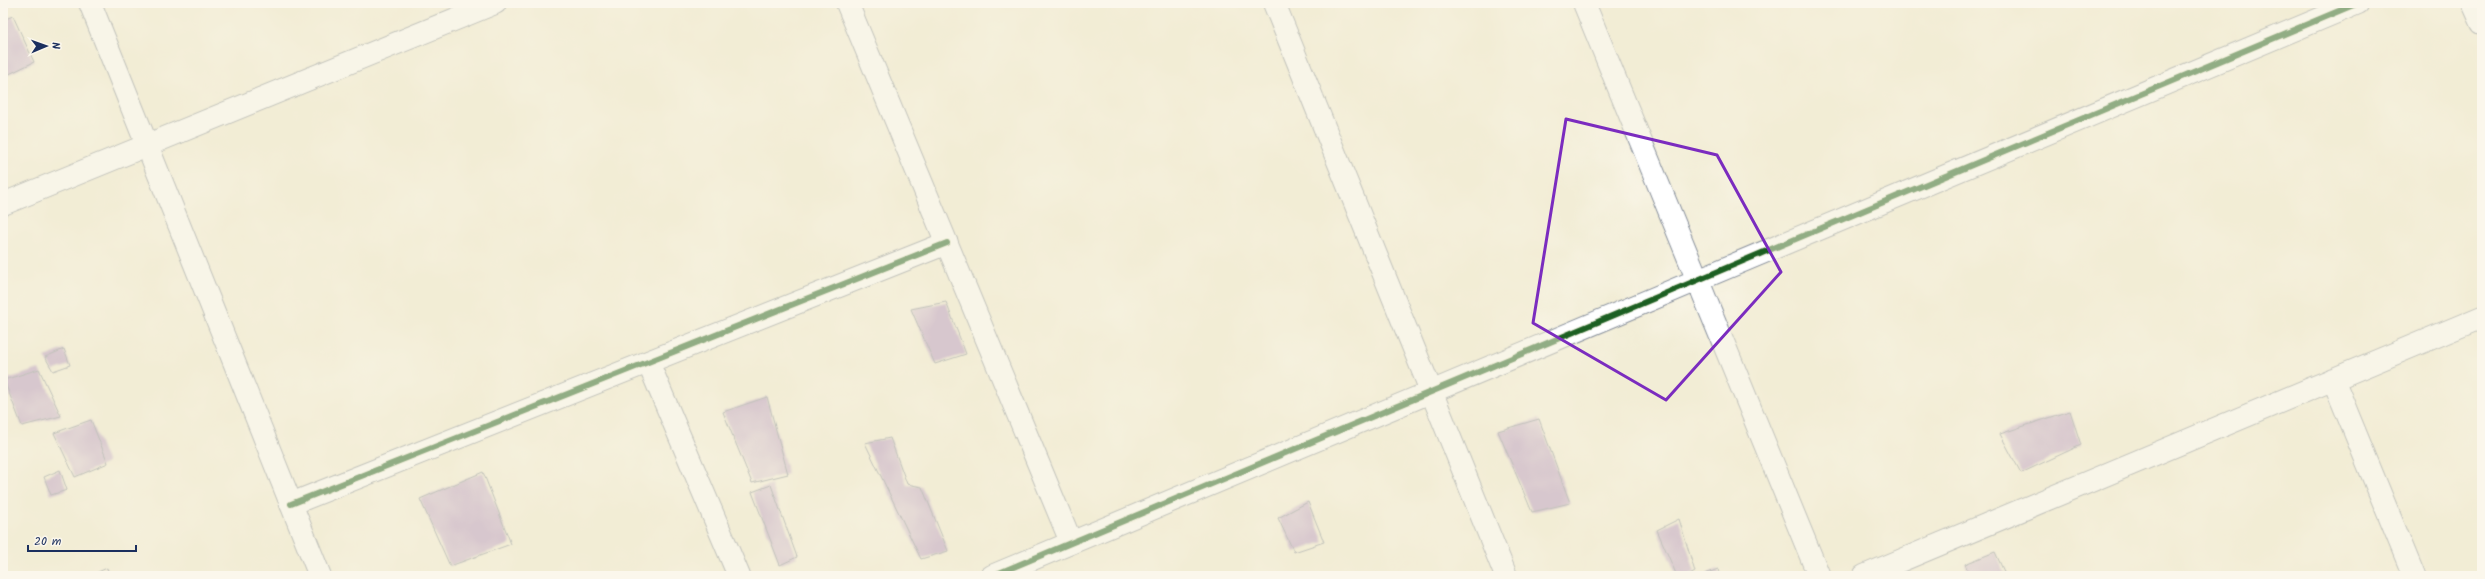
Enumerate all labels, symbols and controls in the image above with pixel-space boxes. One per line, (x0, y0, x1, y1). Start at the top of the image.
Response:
north arrow (26, 26, 66, 66)
text: N (46, 42, 64, 50)
scale bar (28, 527, 136, 553)
text: 20 m (34, 532, 62, 551)

